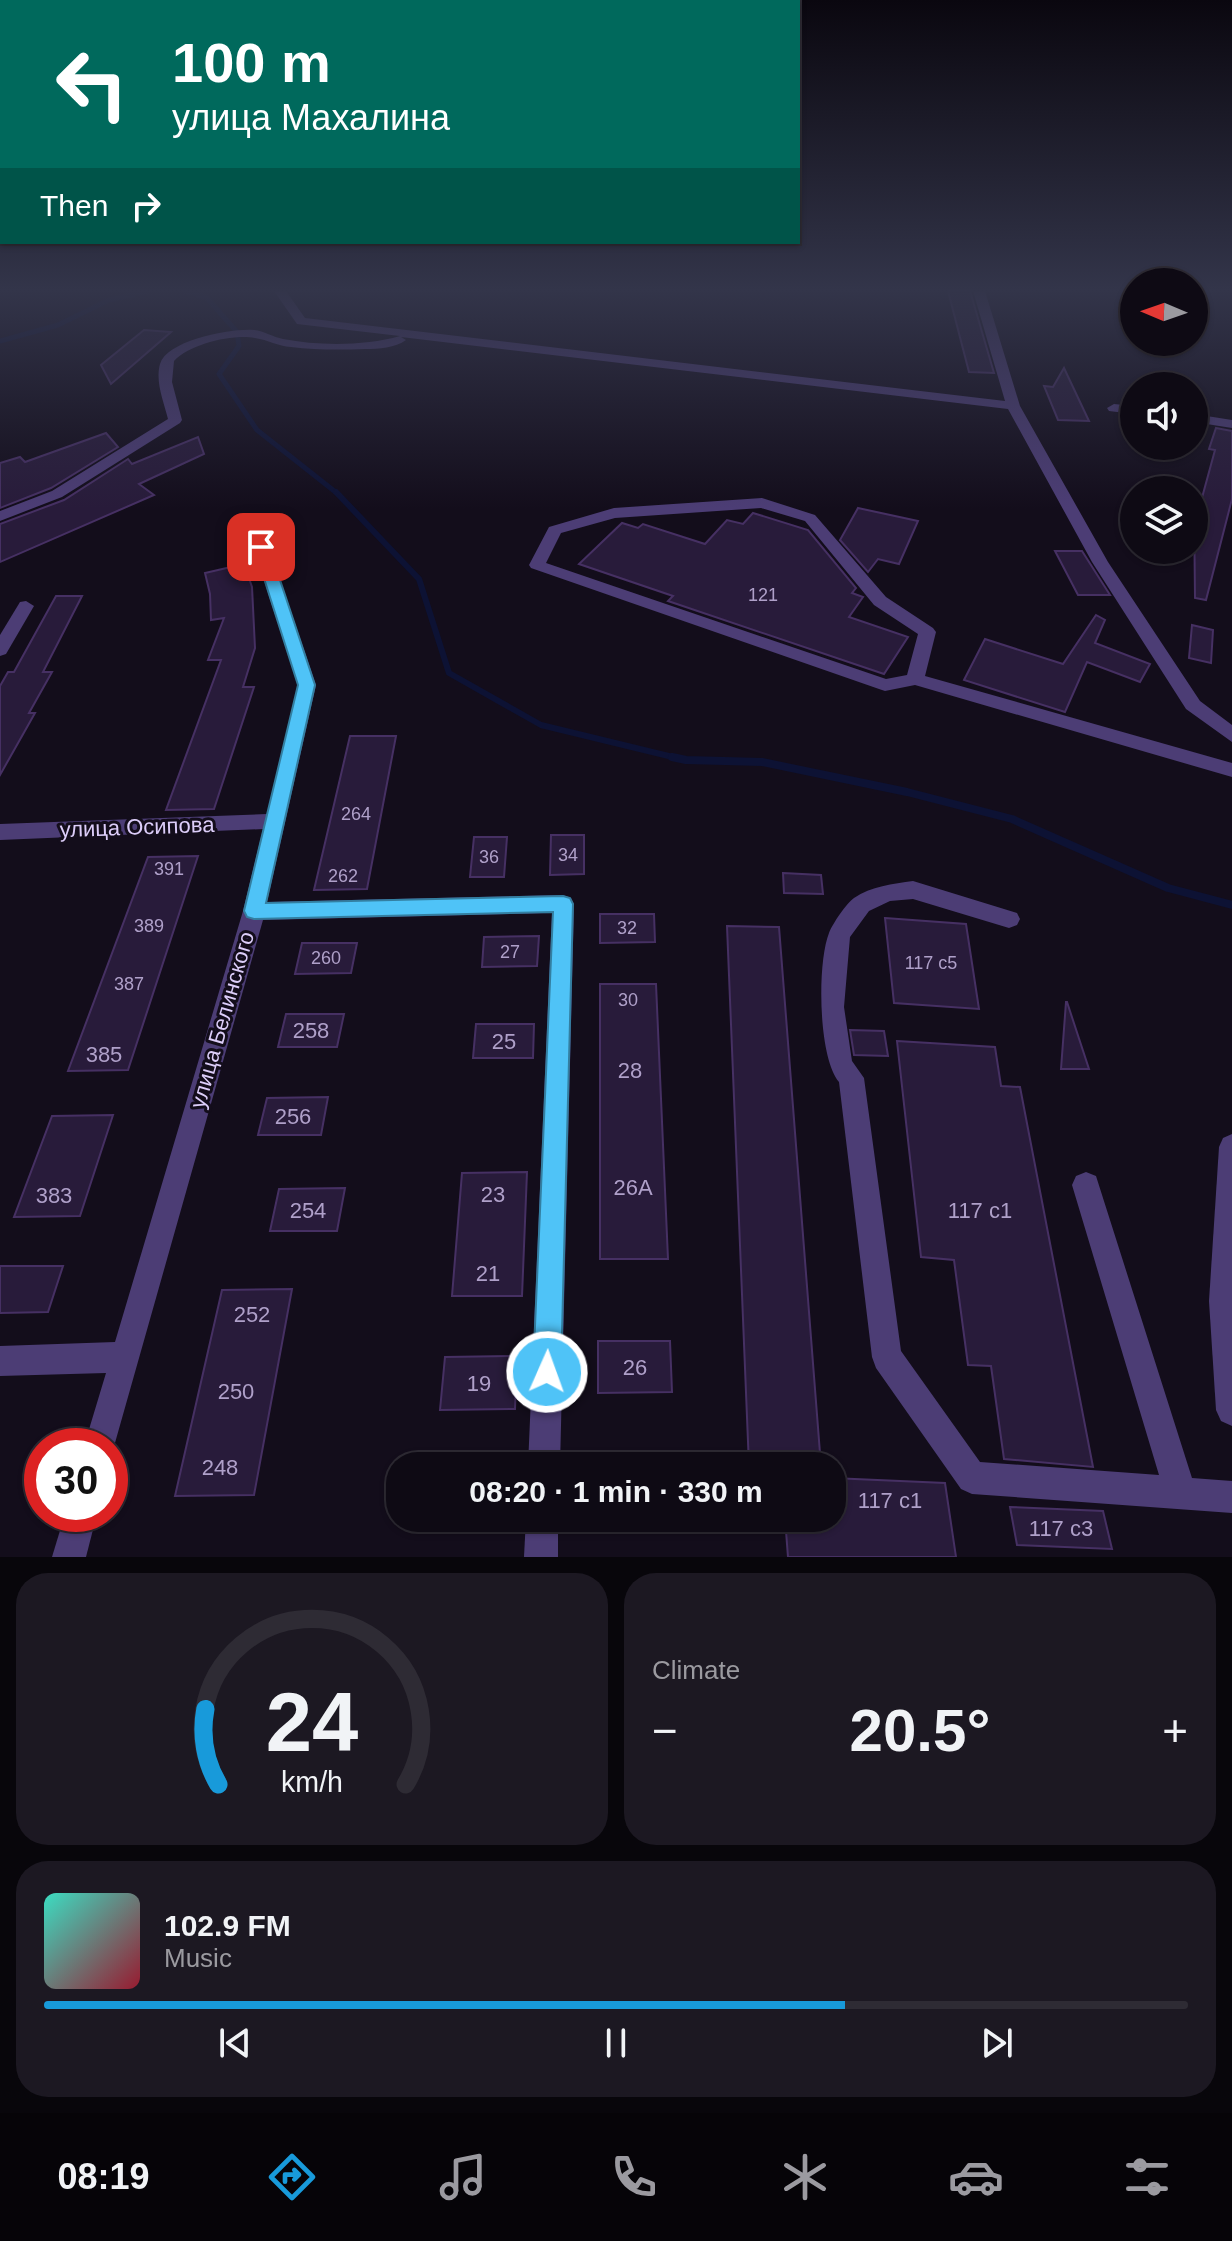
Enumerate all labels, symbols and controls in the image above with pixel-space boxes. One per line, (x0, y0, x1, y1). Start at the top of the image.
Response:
text: 100 m (172, 31, 331, 94)
icon: left (40, 32, 144, 136)
text: улица Махалина (172, 97, 450, 138)
icon: right (124, 184, 168, 228)
text: Then (40, 189, 108, 222)
north arrow (1120, 268, 1208, 356)
map controls (1120, 268, 1208, 564)
button: sound (1120, 372, 1208, 460)
button: layers (1120, 476, 1208, 564)
pin (227, 513, 295, 581)
icon: arrive (239, 525, 283, 569)
house number: 121 (748, 585, 778, 605)
house number: 264 (341, 804, 371, 824)
street label: улица Осипова (59, 812, 216, 842)
house number: 34 (558, 845, 578, 865)
house number: 36 (479, 847, 499, 867)
house number: 391 (154, 859, 184, 879)
house number: 262 (328, 866, 358, 886)
house number: 389 (134, 916, 164, 936)
house number: 32 (617, 918, 637, 938)
street label: улица Белинского (185, 929, 259, 1111)
house number: 27 (500, 942, 520, 962)
house number: 260 (311, 948, 341, 968)
house number: 117 с5 (905, 953, 957, 973)
house number: 387 (114, 974, 144, 994)
house number: 30 (618, 990, 638, 1010)
house number: 258 (293, 1018, 329, 1043)
house number: 25 (492, 1029, 516, 1054)
house number: 385 (86, 1042, 122, 1067)
house number: 28 (618, 1058, 642, 1083)
house number: 256 (275, 1104, 311, 1129)
house number: 26А (613, 1175, 653, 1200)
house number: 23 (481, 1182, 505, 1207)
house number: 383 (36, 1183, 72, 1208)
house number: 254 (290, 1198, 326, 1223)
house number: 117 с1 (948, 1198, 1012, 1223)
house number: 21 (476, 1261, 500, 1286)
house number: 252 (234, 1302, 270, 1327)
position arrow (505, 1330, 589, 1414)
house number: 26 (623, 1355, 647, 1380)
house number: 19 (467, 1371, 491, 1396)
house number: 250 (218, 1379, 254, 1404)
speed limit sign: 30 (24, 1428, 128, 1532)
house number: 248 (202, 1455, 238, 1480)
text: 08:20 · 1 min · 330 m (469, 1475, 763, 1508)
house number: 117 с1 (858, 1488, 922, 1513)
house number: 117 с3 (1029, 1516, 1093, 1541)
text: Climate (652, 1655, 740, 1685)
text: 24 (266, 1676, 358, 1769)
text: 20.5° (850, 1697, 990, 1764)
text: − (652, 1706, 678, 1755)
text: + (1162, 1706, 1188, 1755)
text: km/h (281, 1766, 343, 1798)
text: 102.9 FM (164, 1909, 291, 1942)
text: Music (164, 1943, 232, 1973)
icon: previous (213, 2021, 257, 2065)
icon: pause (594, 2021, 638, 2065)
icon: next (975, 2021, 1019, 2065)
icon: directions (264, 2149, 320, 2205)
icon: music (435, 2149, 491, 2205)
icon: phone (606, 2149, 662, 2205)
icon: climate (777, 2149, 833, 2205)
icon: car (948, 2149, 1004, 2205)
icon: filters (1119, 2149, 1175, 2205)
text: 08:19 (57, 2156, 150, 2197)

